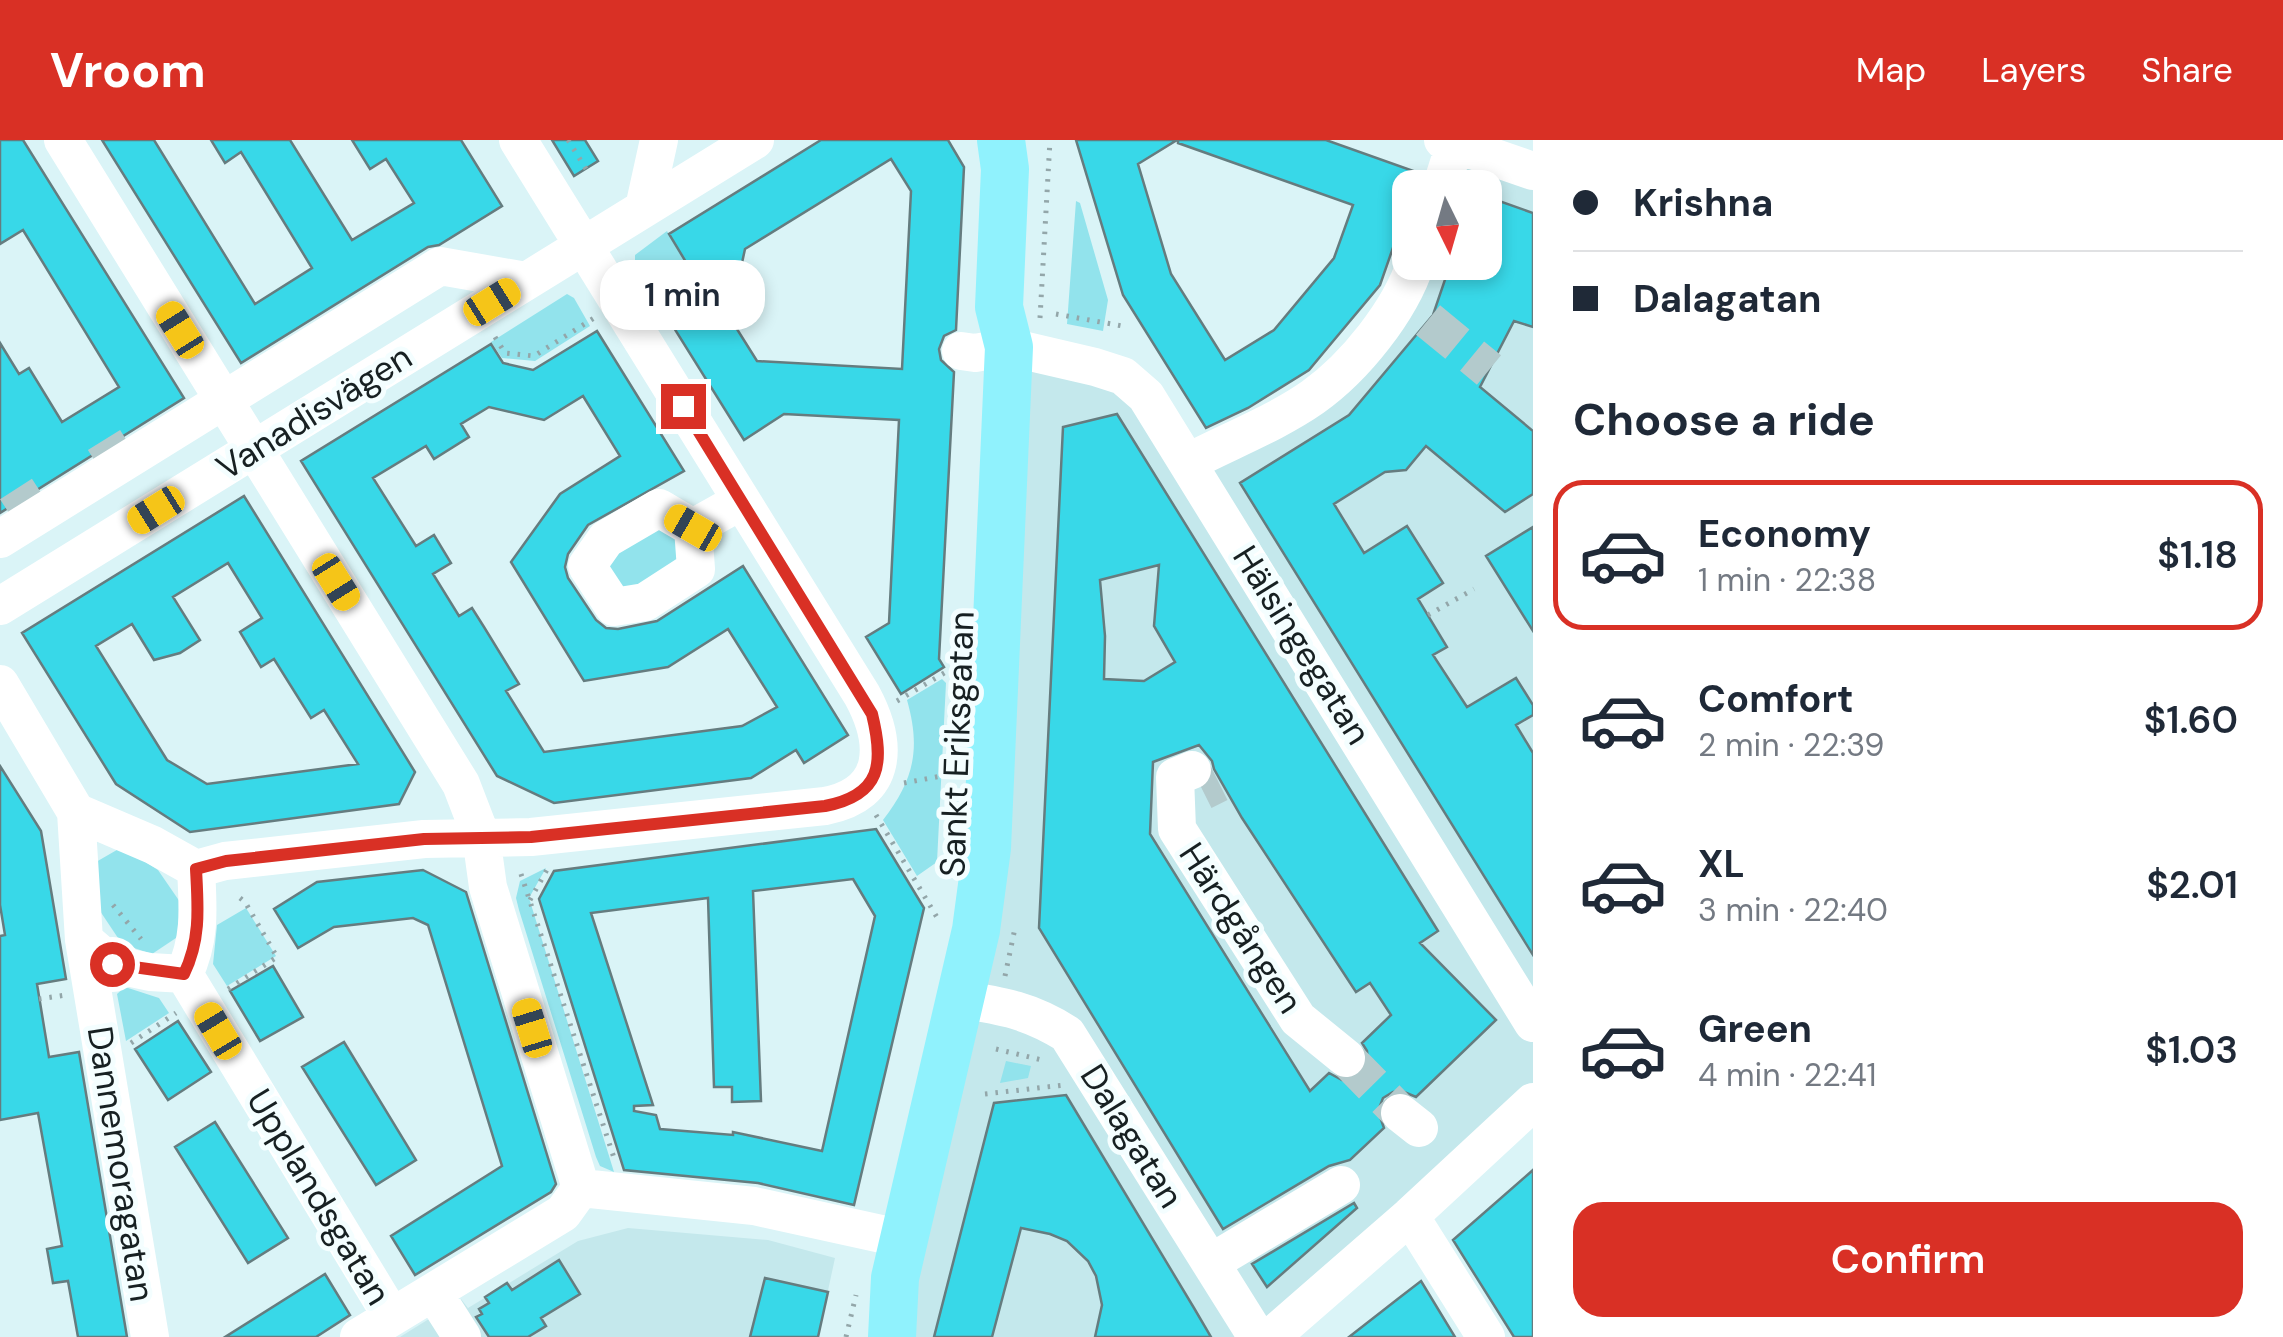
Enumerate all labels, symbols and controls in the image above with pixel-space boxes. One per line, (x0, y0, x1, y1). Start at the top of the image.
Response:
text: Vroom (50, 39, 206, 102)
text: Map (1856, 47, 1926, 93)
text: Layers (1981, 47, 2086, 93)
text: Share (2141, 47, 2233, 93)
north arrow (1392, 170, 1502, 280)
map controls (1392, 170, 1502, 280)
text: Krishna (1633, 178, 1773, 228)
callout: 1 min (600, 261, 766, 331)
car (459, 273, 525, 331)
text: 1 min (644, 274, 721, 316)
text: Dalagatan (1633, 274, 1821, 324)
car (151, 297, 209, 363)
street label: Vanadisvägen (208, 334, 420, 490)
route end (661, 384, 706, 429)
text: Choose a ride (1573, 390, 1875, 449)
car (123, 481, 189, 539)
car (660, 500, 726, 556)
text: Economy (1698, 509, 1871, 559)
icon: car (1578, 510, 1668, 600)
text: $1.18 (2157, 530, 2238, 580)
street label: Hälsingegatan (1223, 537, 1381, 753)
car (307, 549, 365, 615)
text: 1 min · 22:38 (1698, 559, 1876, 601)
street label: Sankt Eriksgatan (929, 610, 985, 878)
text: Comfort (1698, 674, 1854, 724)
icon: car (1578, 675, 1668, 765)
text: $1.60 (2144, 695, 2238, 745)
text: 2 min · 22:39 (1698, 724, 1884, 766)
street label: Härdgången (1169, 834, 1313, 1022)
text: XL (1698, 839, 1745, 889)
icon: car (1578, 840, 1668, 930)
text: $2.01 (2146, 860, 2238, 910)
text: 3 min · 22:40 (1698, 889, 1888, 931)
route start (90, 942, 135, 987)
car (509, 995, 555, 1061)
car (190, 998, 246, 1064)
text: Green (1698, 1004, 1812, 1054)
icon: car (1578, 1005, 1668, 1095)
street label: Dannemoragatan (77, 1023, 165, 1305)
text: $1.03 (2145, 1025, 2238, 1075)
text: 4 min · 22:41 (1698, 1054, 1877, 1096)
street label: Dalagatan (1070, 1056, 1194, 1216)
street label: Upplandsgatan (236, 1081, 402, 1313)
button: Confirm (1573, 1202, 2243, 1317)

